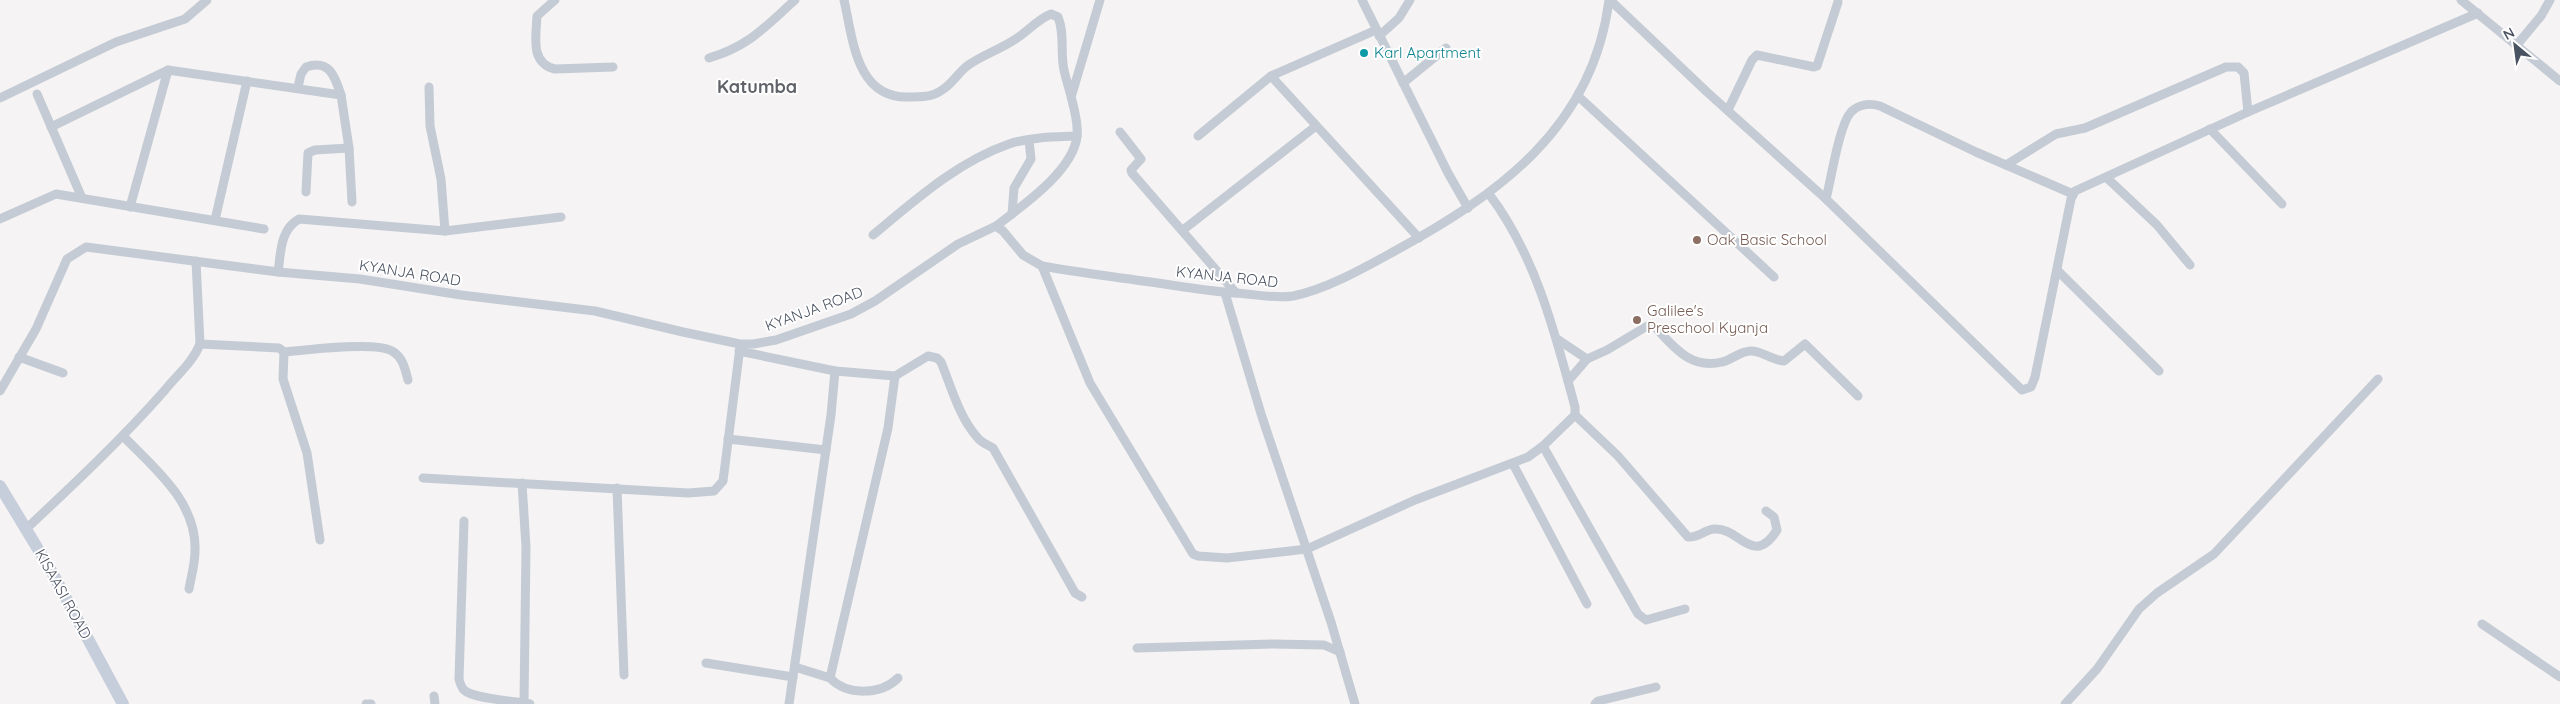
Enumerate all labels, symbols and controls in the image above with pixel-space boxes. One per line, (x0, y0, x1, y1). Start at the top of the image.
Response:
north arrow (2490, 20, 2540, 70)
text: N (2500, 23, 2518, 44)
place label: Karl Apartment (1374, 43, 1481, 62)
marker: Karl Apartment (1358, 47, 1370, 59)
district label: Katumba (717, 75, 797, 98)
place label: Oak Basic School (1707, 230, 1827, 249)
marker: Oak Basic School (1691, 234, 1703, 246)
street label: KYANJA ROAD (358, 255, 463, 290)
street label: KYANJA ROAD (1175, 262, 1279, 291)
street label: KYANJA ROAD (762, 282, 866, 335)
place label: Galilee's Preschool Kyanja (1647, 301, 1768, 337)
marker: Galilee's Preschool Kyanja (1631, 314, 1643, 326)
street label: KISAASI ROAD (31, 546, 96, 642)

